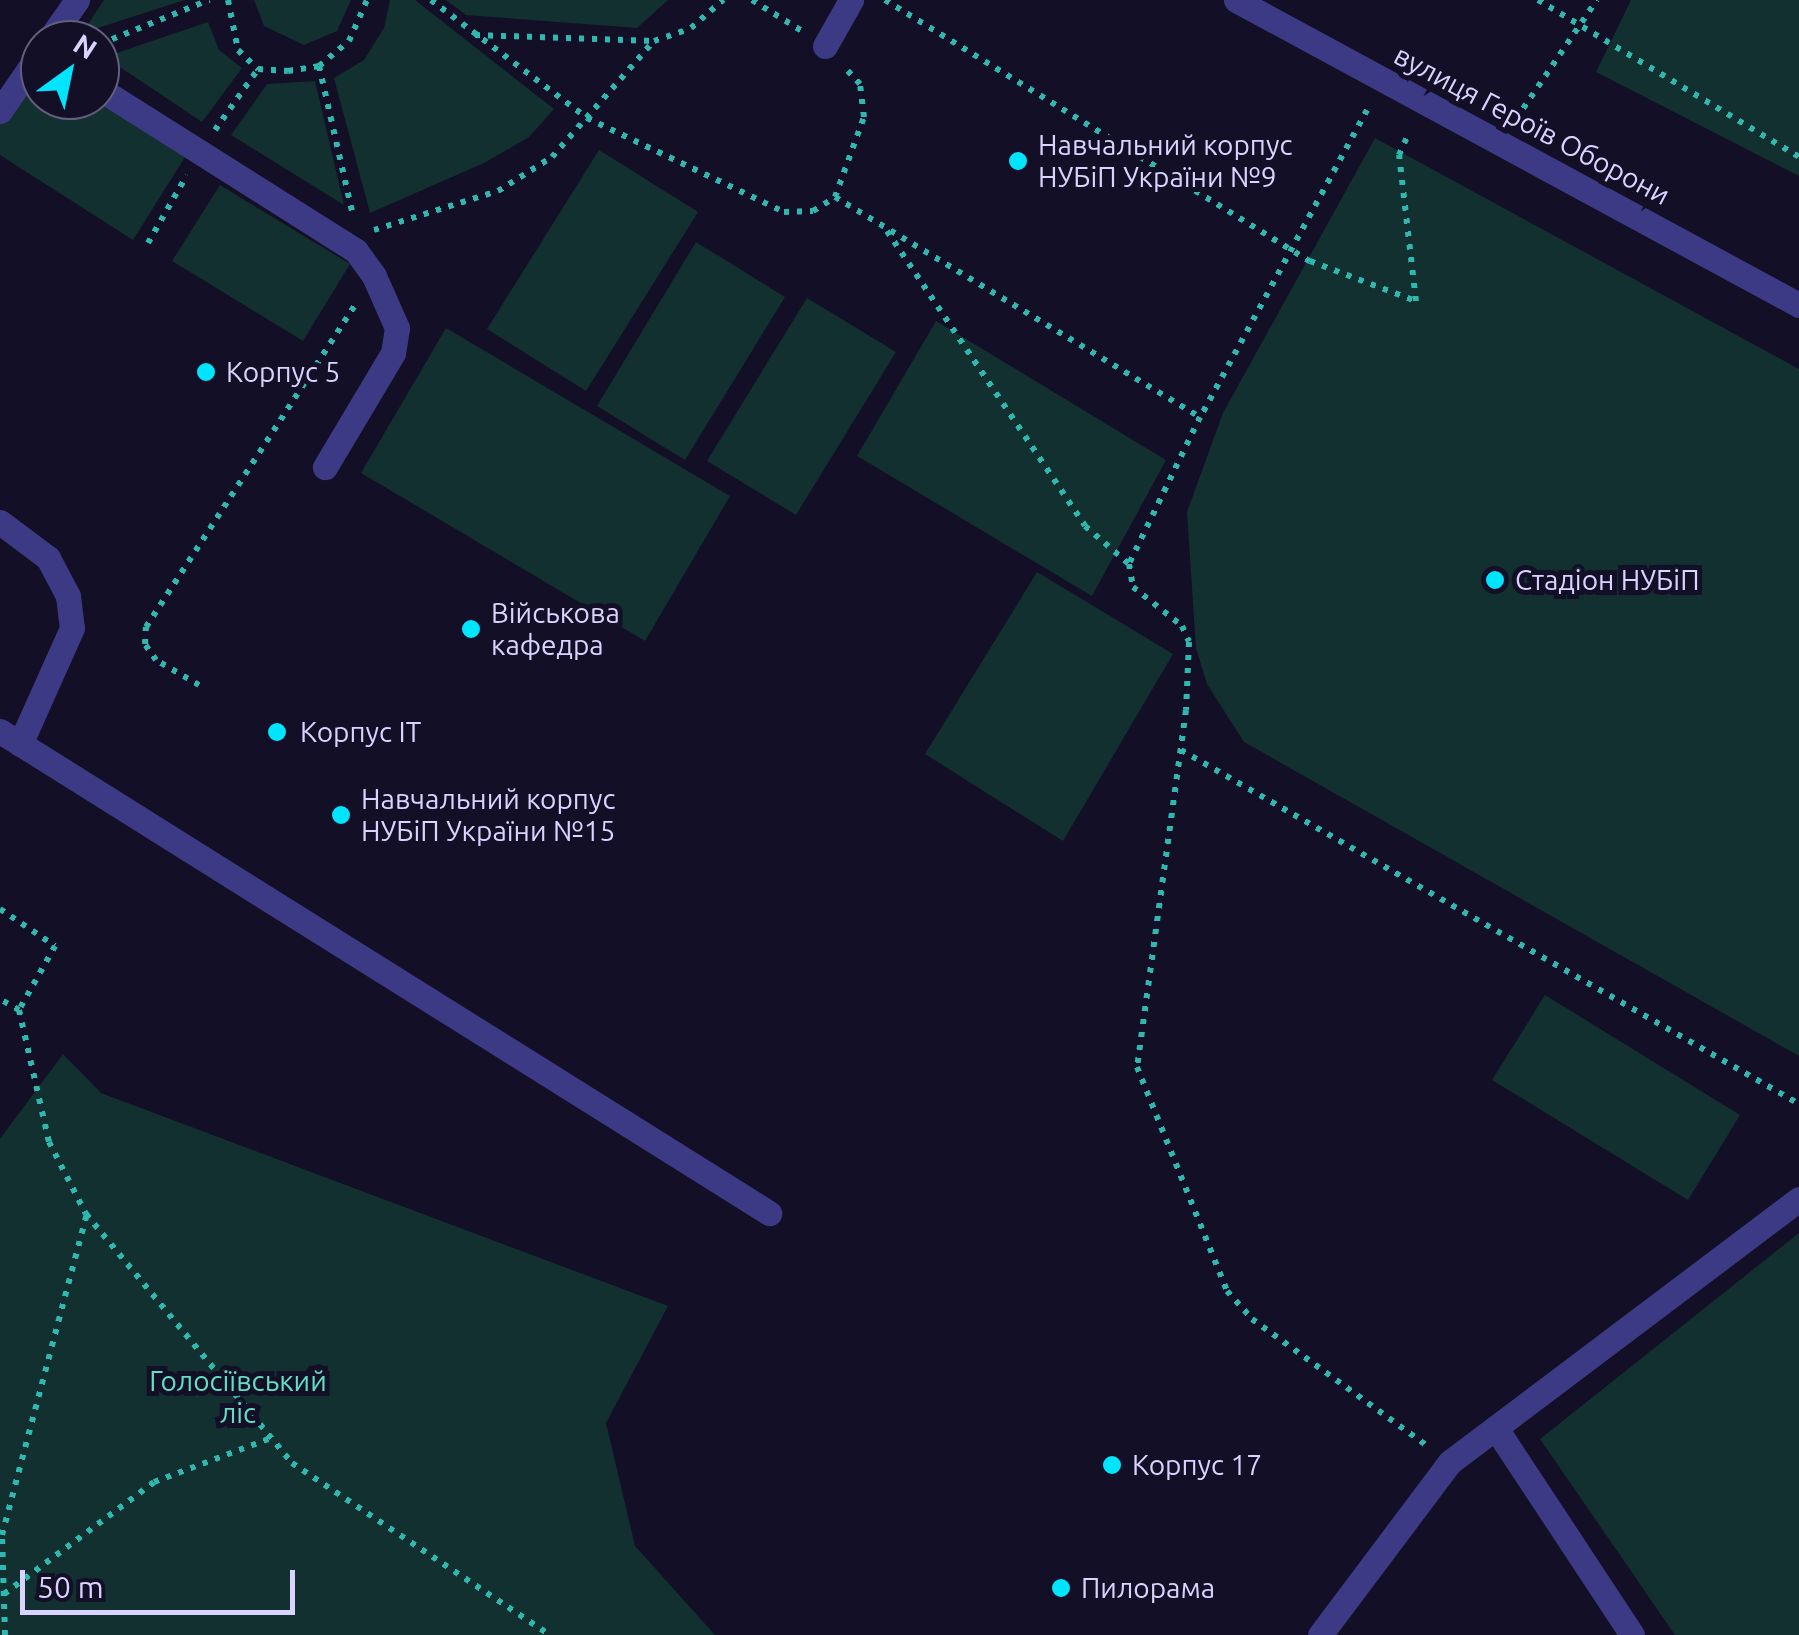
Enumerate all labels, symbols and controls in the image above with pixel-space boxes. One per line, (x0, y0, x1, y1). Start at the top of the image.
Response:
north arrow (20, 20, 120, 120)
text: N (68, 27, 103, 65)
street label: вулиця Героїв Оборони (1388, 38, 1676, 212)
place label: Навчальний корпус НУБіП України №9 (1038, 128, 1292, 194)
marker: Навчальний корпус НУБіП України №9 (1007, 150, 1029, 172)
place label: Корпус 5 (226, 355, 340, 389)
marker: Корпус 5 (195, 361, 217, 383)
place label: Стадіон НУБіП (1515, 563, 1699, 597)
marker: Стадіон НУБіП (1484, 569, 1506, 591)
place label: Військова кафедра (491, 596, 620, 662)
marker: Військова кафедра (460, 618, 482, 640)
place label: Корпус ІТ (300, 715, 421, 749)
marker: Корпус ІТ (264, 719, 290, 745)
place label: Навчальний корпус НУБіП України №15 (361, 782, 615, 848)
marker: Навчальний корпус НУБіП України №15 (330, 804, 352, 826)
park label: Голосіївський ліс (149, 1364, 327, 1430)
place label: Корпус 17 (1132, 1448, 1262, 1482)
marker: Корпус 17 (1101, 1454, 1123, 1476)
scale bar (25, 1550, 300, 1612)
text: 50 m (37, 1570, 104, 1604)
place label: Пилорама (1081, 1571, 1215, 1605)
marker: Пилорама (1050, 1577, 1072, 1599)

